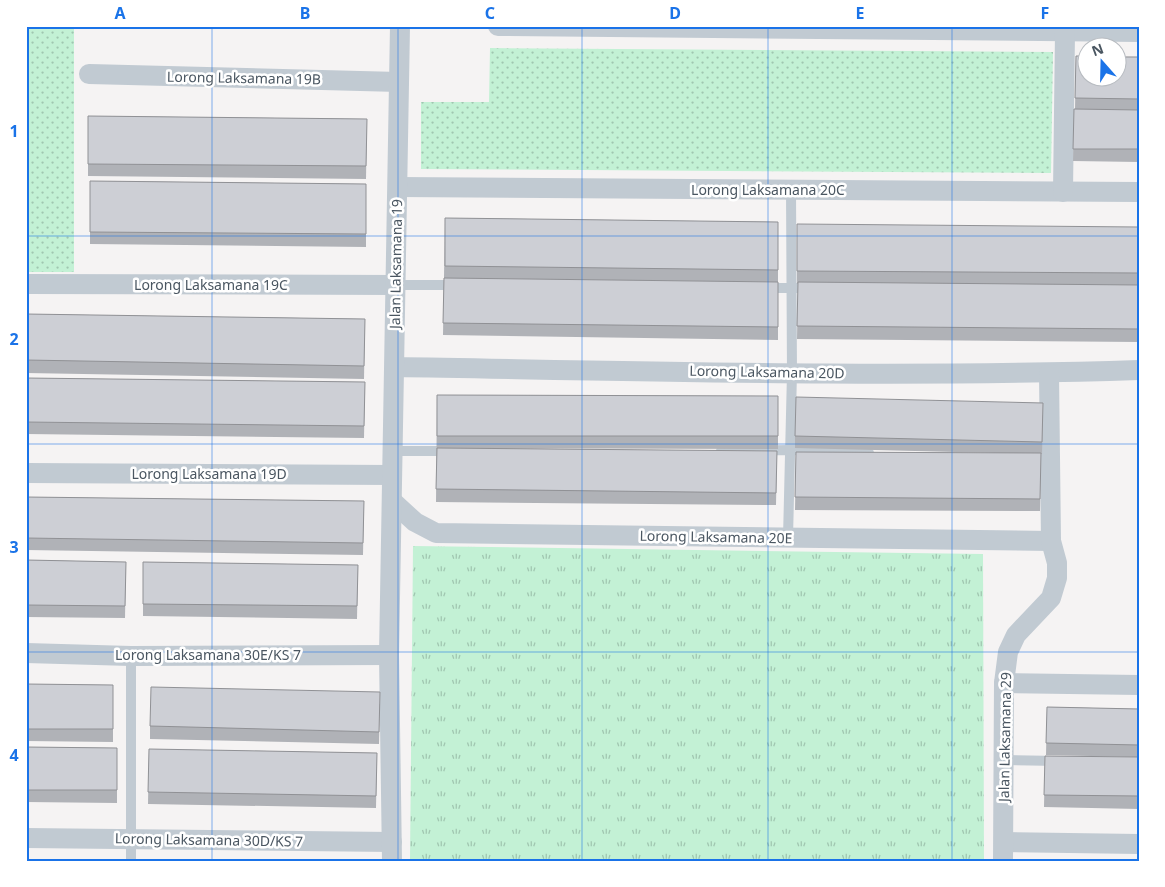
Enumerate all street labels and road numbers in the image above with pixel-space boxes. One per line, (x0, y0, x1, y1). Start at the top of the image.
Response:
street label: Lorong Laksamana 19B (167, 67, 321, 88)
street label: Lorong Laksamana 20C (691, 180, 845, 199)
street label: Jalan Laksamana 19 (385, 199, 406, 331)
street label: Lorong Laksamana 19C (134, 275, 288, 294)
street label: Lorong Laksamana 20D (689, 361, 845, 382)
street label: Lorong Laksamana 19D (131, 464, 287, 483)
street label: Lorong Laksamana 20E (639, 526, 793, 547)
street label: Lorong Laksamana 30E/KS 7 (115, 645, 301, 664)
street label: Jalan Laksamana 29 (994, 672, 1015, 804)
street label: Lorong Laksamana 30D/KS 7 (115, 828, 303, 851)

